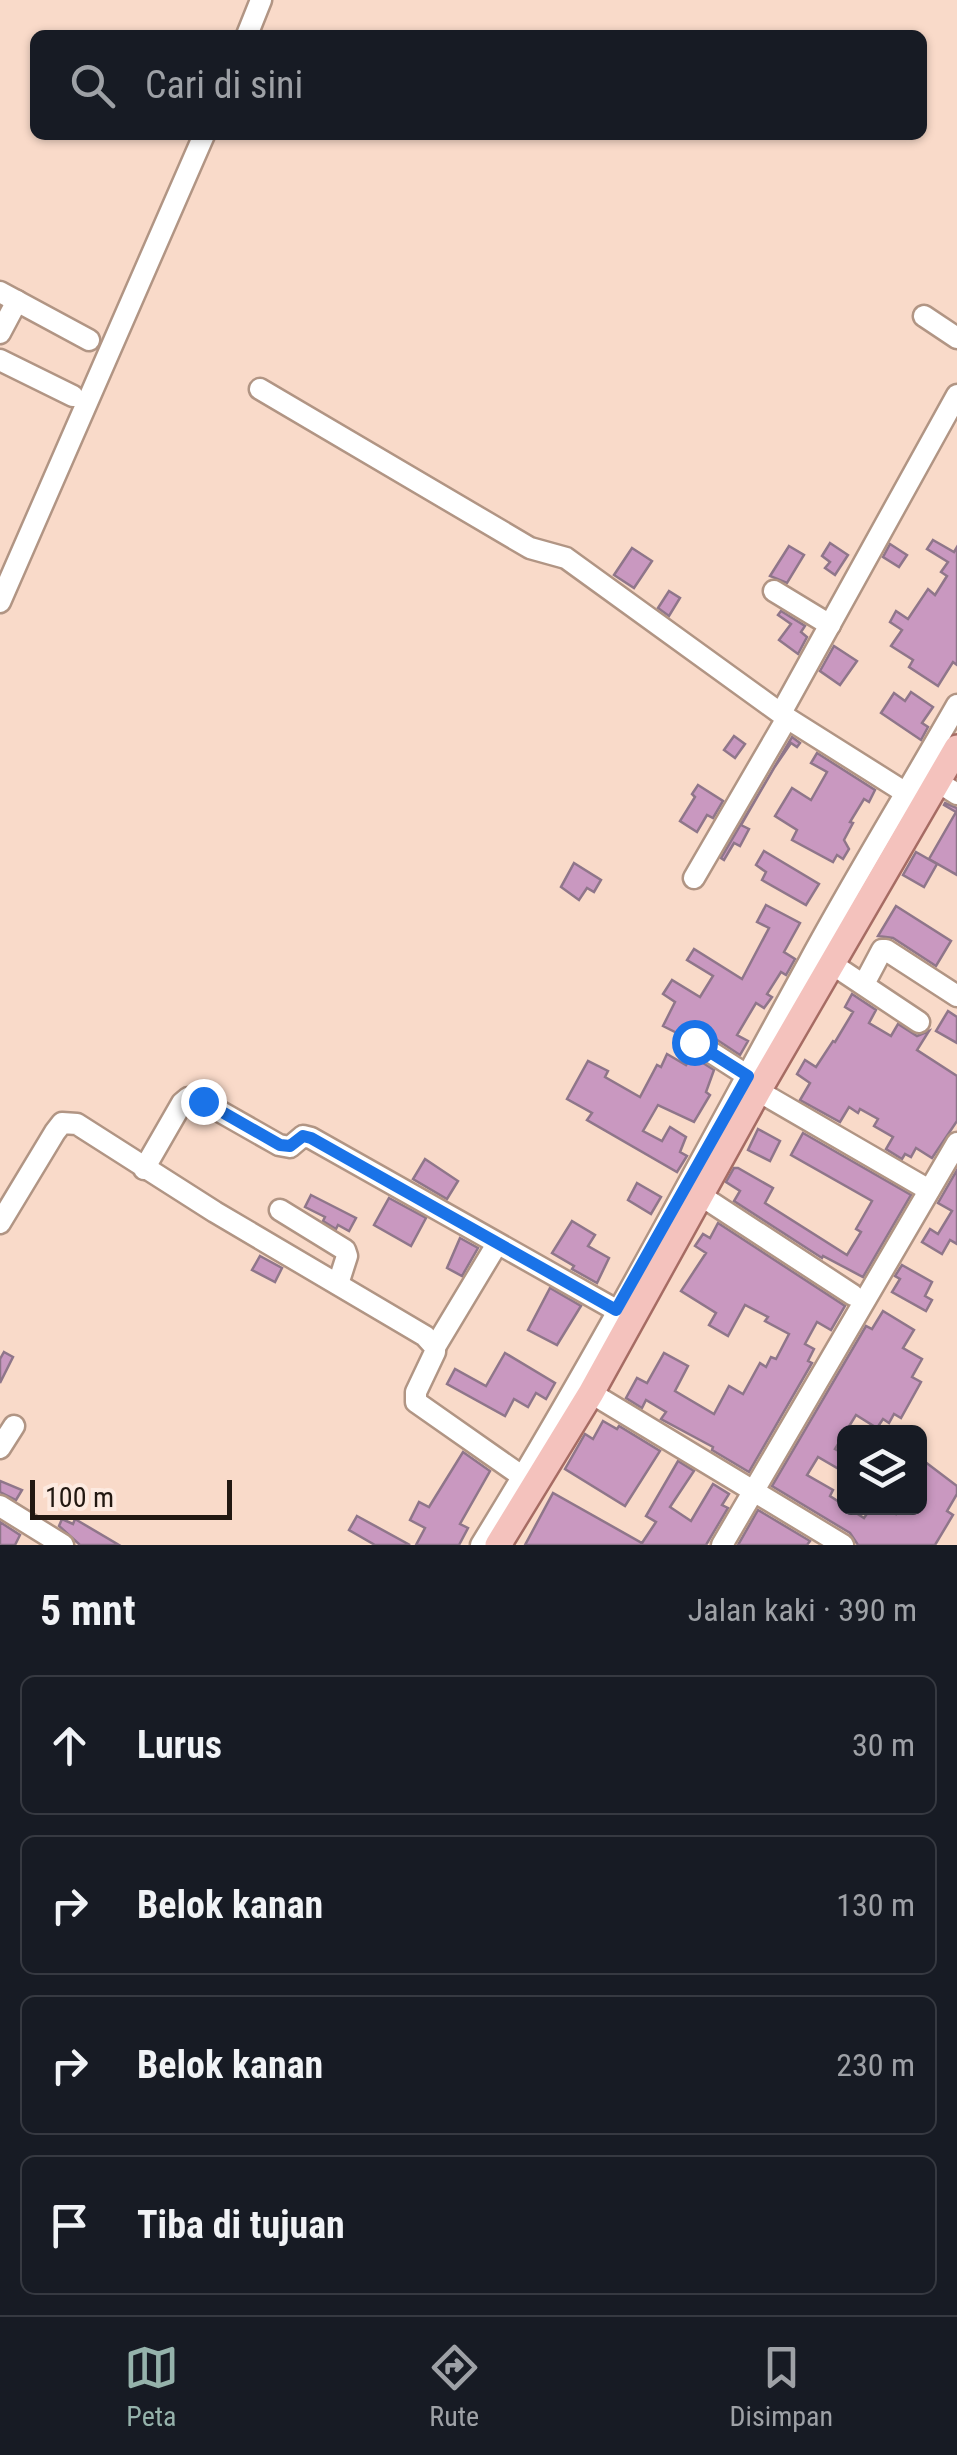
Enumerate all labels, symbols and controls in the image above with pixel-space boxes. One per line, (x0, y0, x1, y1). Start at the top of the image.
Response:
search box (30, 30, 927, 140)
icon: search (65, 58, 120, 113)
text: Cari di sini (145, 63, 303, 107)
route start (672, 1020, 718, 1066)
route end (181, 1079, 227, 1125)
map controls (837, 1425, 927, 1515)
button: layers (837, 1425, 927, 1515)
scale bar (30, 1475, 232, 1520)
text: 100 m (45, 1481, 114, 1514)
text: 5 mnt (40, 1586, 136, 1635)
text: Jalan kaki · 390 m (688, 1591, 917, 1629)
icon: ahead (42, 1718, 97, 1773)
text: Lurus (137, 1723, 222, 1767)
text: 30 m (852, 1726, 915, 1764)
icon: right (42, 1878, 97, 1933)
text: Belok kanan (137, 1883, 323, 1927)
text: 130 m (836, 1886, 915, 1924)
icon: right (42, 2038, 97, 2093)
text: Belok kanan (137, 2043, 323, 2087)
text: 230 m (836, 2046, 915, 2084)
icon: arrive (42, 2198, 97, 2253)
text: Tiba di tujuan (137, 2203, 345, 2247)
tab: Peta (124, 2340, 179, 2433)
tab: Rute (427, 2340, 482, 2433)
tab: Disimpan (730, 2340, 833, 2433)

